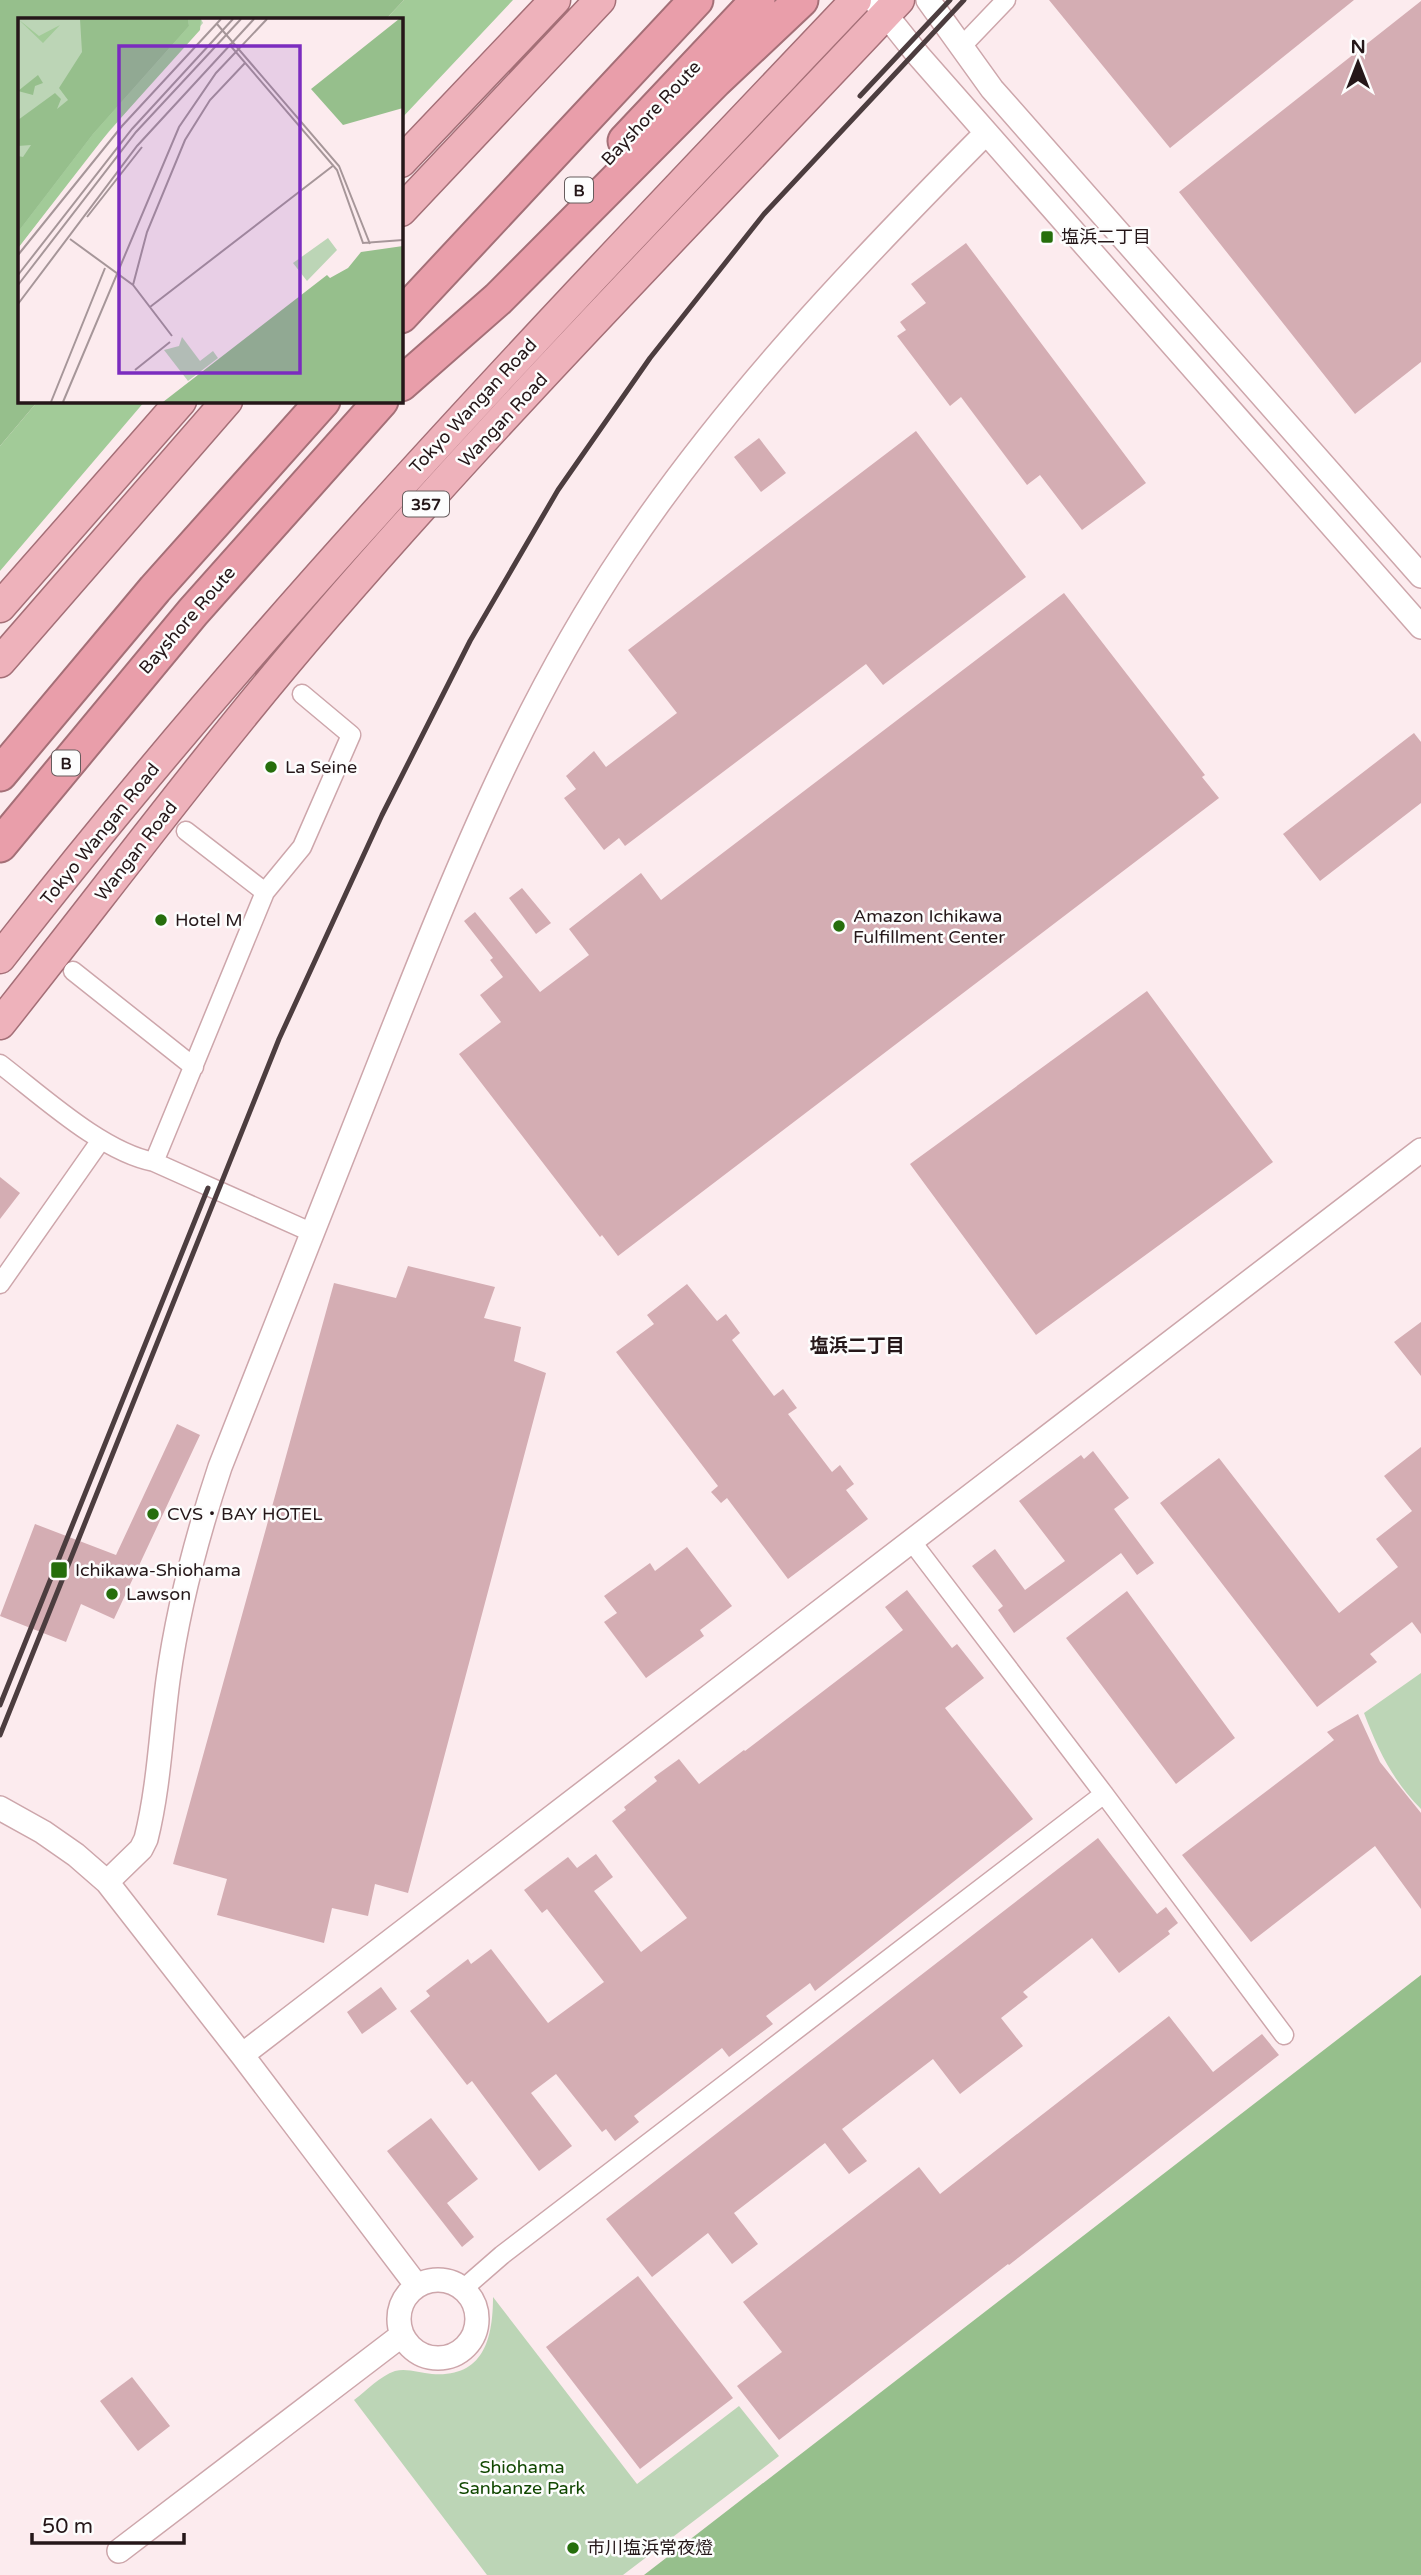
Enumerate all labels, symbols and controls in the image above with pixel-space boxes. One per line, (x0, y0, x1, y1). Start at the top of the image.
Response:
inset map (18, 18, 402, 402)
north arrow (1323, 28, 1393, 98)
text: N (1350, 36, 1366, 58)
street label: Bayshore Route (597, 56, 705, 170)
road number: B (565, 178, 593, 202)
place label: 塩浜二丁目 (1061, 226, 1151, 248)
marker: 塩浜二丁目 (1039, 229, 1055, 245)
street label: Tokyo Wangan Road (405, 334, 541, 478)
street label: Wangan Road (454, 368, 552, 472)
road number: 357 (403, 491, 449, 516)
street label: Bayshore Route (134, 562, 240, 678)
road number: B (52, 750, 80, 776)
place label: La Seine (285, 756, 357, 778)
street label: Tokyo Wangan Road (36, 759, 164, 909)
marker: La Seine (263, 759, 279, 775)
street label: Wangan Road (90, 797, 182, 905)
place label: Amazon Ichikawa Fulfillment Center (853, 905, 1005, 948)
place label: Hotel M (175, 909, 243, 931)
marker: Hotel M (153, 912, 169, 928)
marker: Amazon Ichikawa Fulfillment Center (831, 918, 847, 934)
district label: 塩浜二丁目 (809, 1335, 905, 1357)
place label: CVS・BAY HOTEL (167, 1503, 323, 1525)
marker: CVS・BAY HOTEL (145, 1506, 161, 1522)
place label: Ichikawa-Shiohama (75, 1559, 241, 1581)
marker: Ichikawa-Shiohama (49, 1560, 69, 1580)
place label: Lawson (126, 1583, 191, 1605)
marker: Lawson (104, 1586, 120, 1602)
park label: Shiohama Sanbanze Park (459, 2456, 586, 2499)
scale bar (32, 2502, 184, 2546)
text: 50 m (42, 2514, 93, 2539)
place label: 市川塩浜常夜燈 (587, 2537, 713, 2559)
marker: 市川塩浜常夜燈 (565, 2540, 581, 2556)

